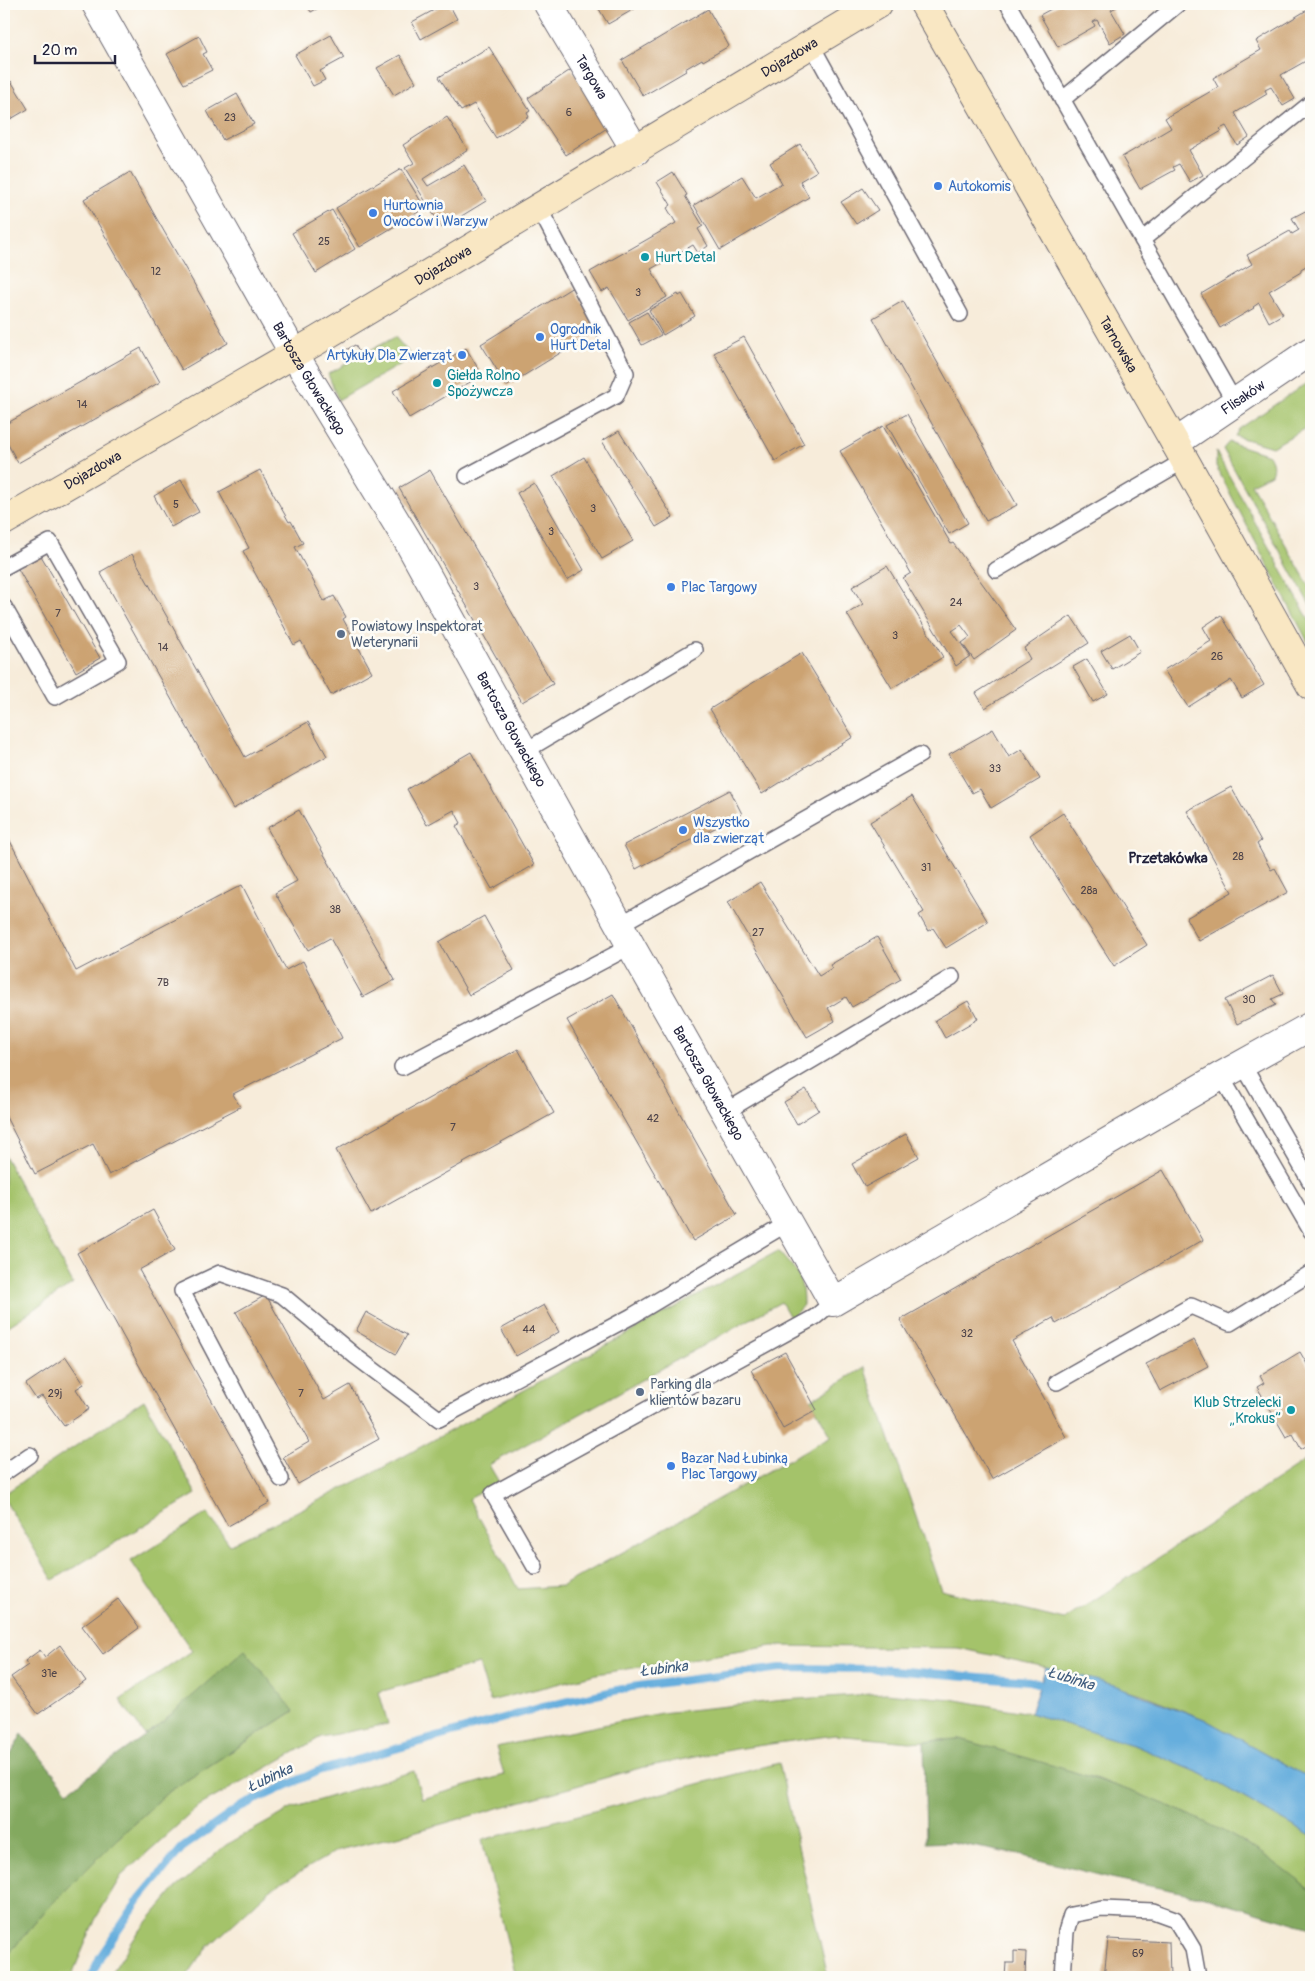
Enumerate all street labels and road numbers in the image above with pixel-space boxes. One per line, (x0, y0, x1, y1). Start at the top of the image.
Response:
street label: Dojazdowa (758, 34, 821, 81)
street label: Targowa (572, 52, 612, 102)
street label: Dojazdowa (411, 242, 474, 289)
street label: Tarnowska (1096, 313, 1141, 375)
street label: Bartosza Głowackiego (269, 319, 350, 439)
street label: Flisaków (1217, 376, 1269, 418)
street label: Dojazdowa (61, 447, 124, 493)
street label: Bartosza Głowackiego (473, 669, 550, 790)
street label: Bartosza Głowackiego (670, 1023, 748, 1144)

